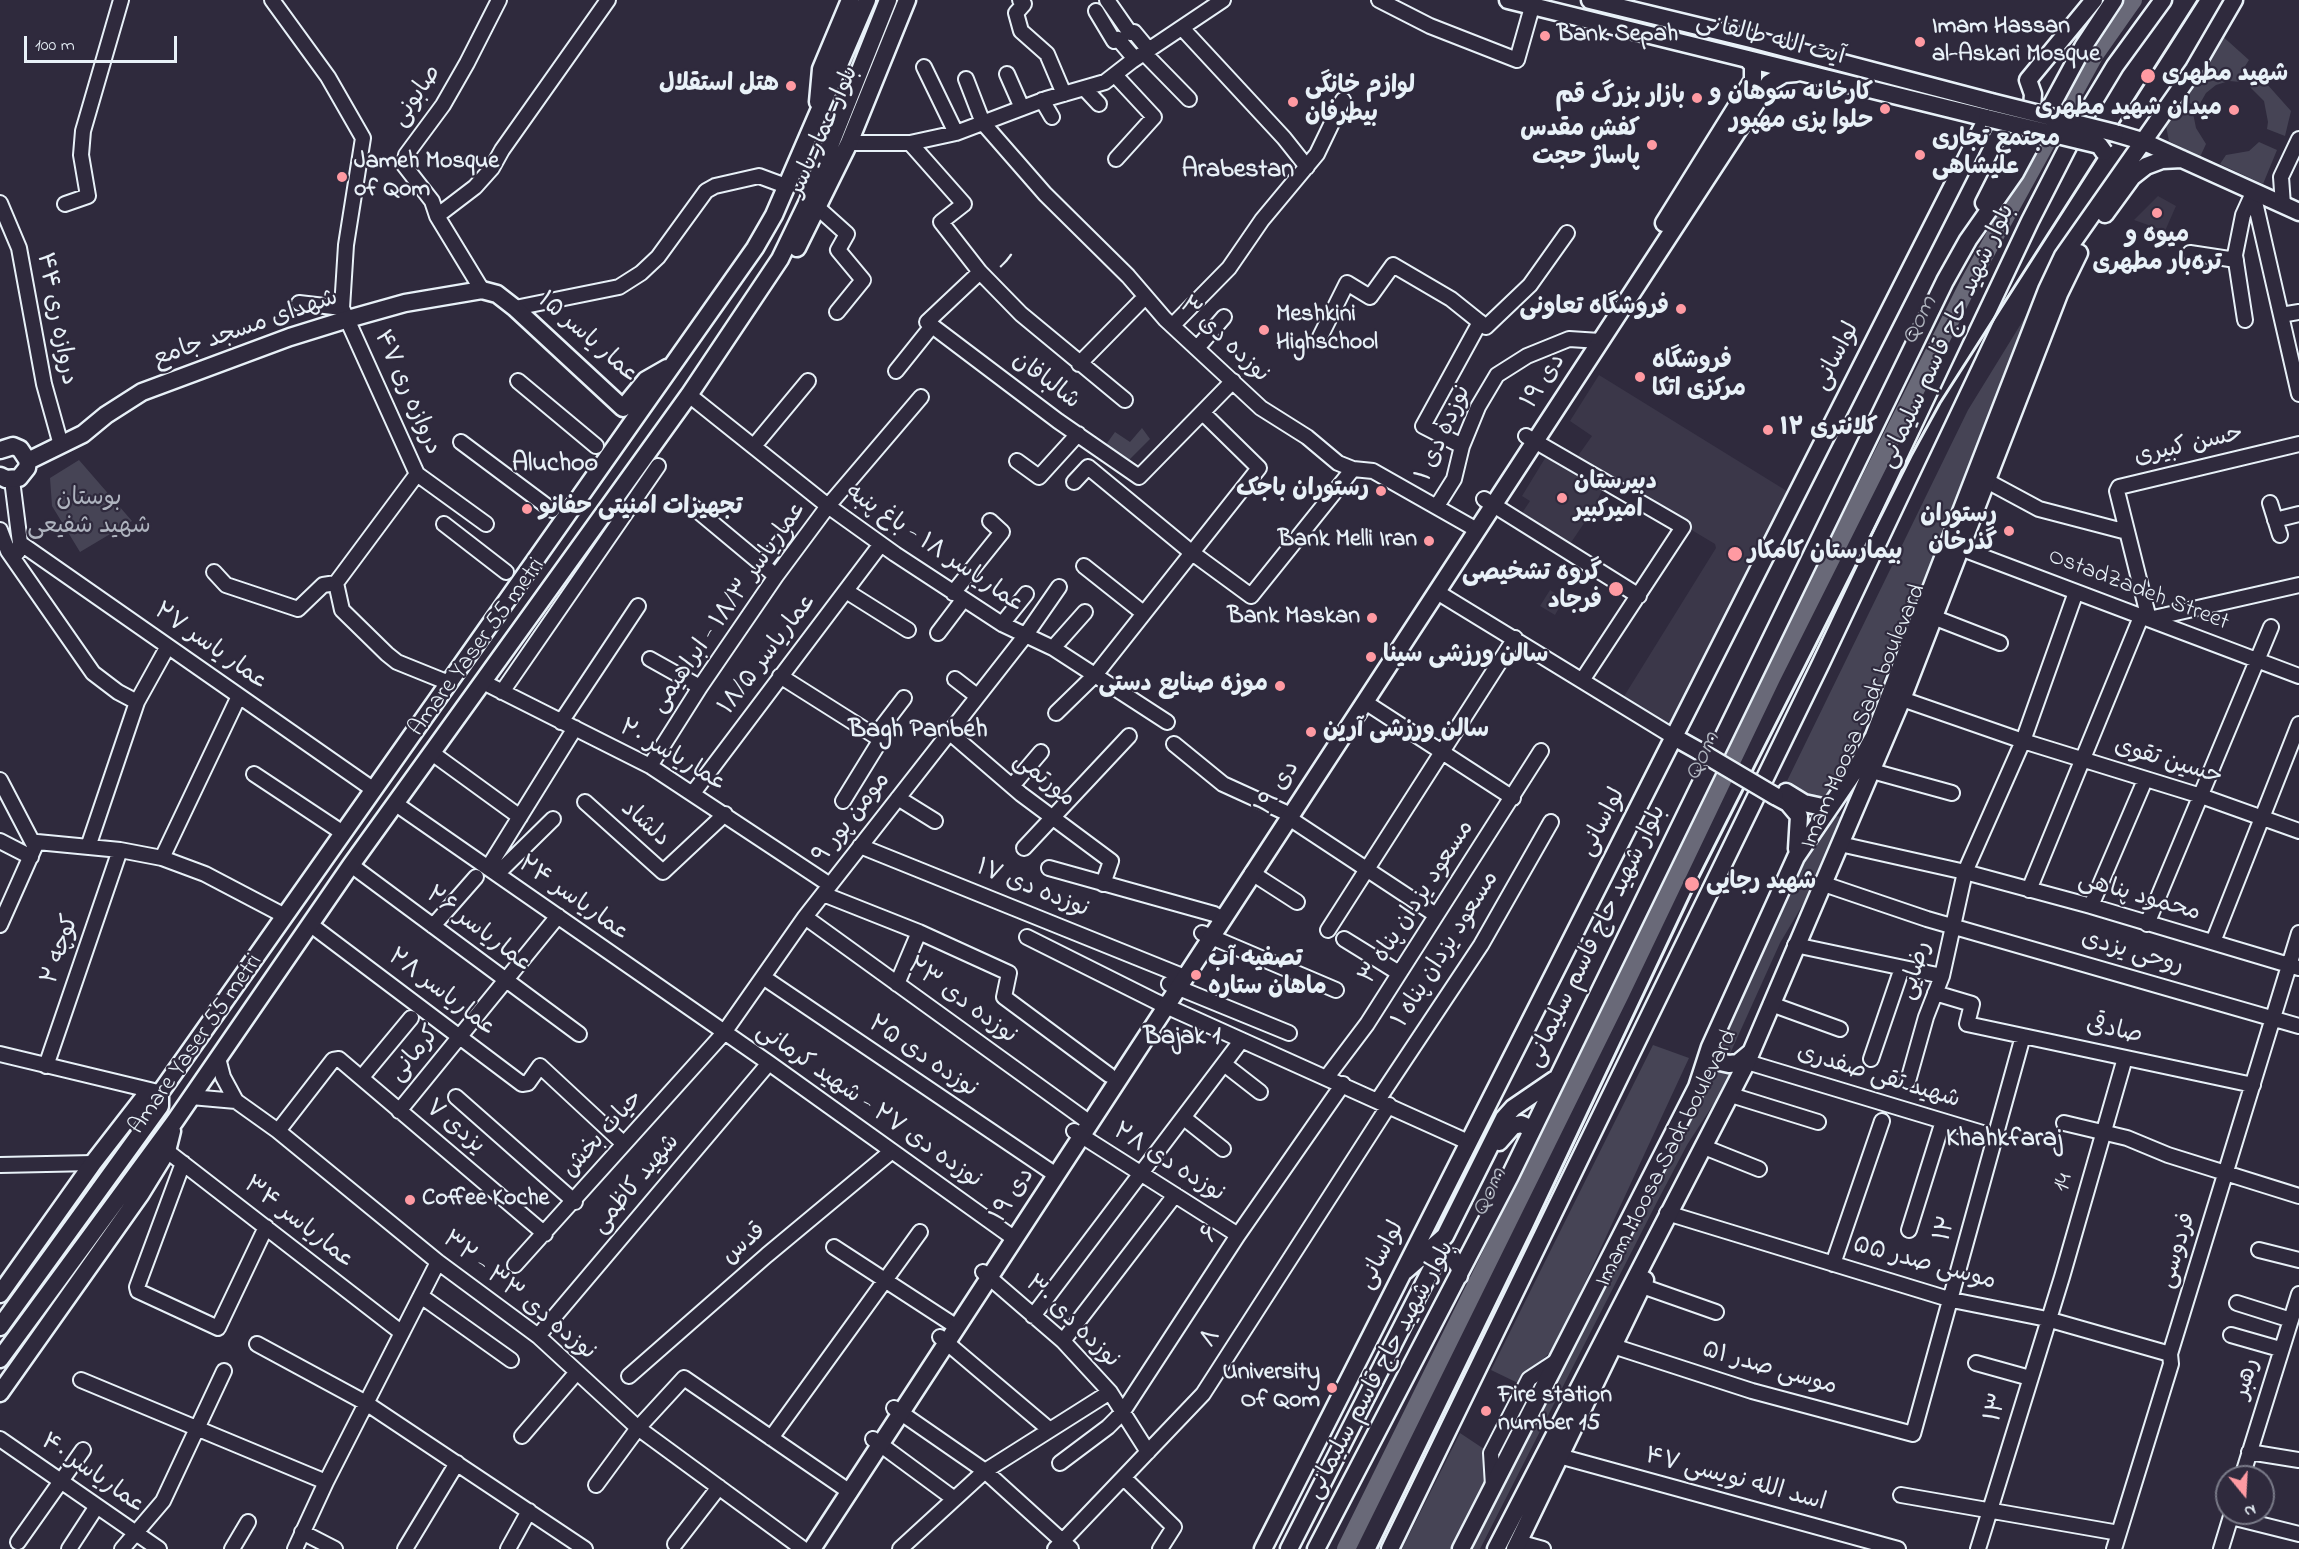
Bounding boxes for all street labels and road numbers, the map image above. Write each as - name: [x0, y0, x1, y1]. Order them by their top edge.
- street label: آیت الله طالقانی: [1693, 9, 1847, 73]
- street label: صابونی: [387, 61, 449, 133]
- street label: بلوار عمار یاسر: [783, 62, 867, 202]
- street label: بلوار شهید حاج قاسم سلیمانی: [1875, 200, 2023, 474]
- street label: دروازه ری ۴۴: [28, 250, 82, 388]
- street label: ۱: [989, 251, 1017, 277]
- street label: شهدای مسجد جامع: [150, 285, 342, 375]
- street label: عمار یاسر ۱۵: [530, 287, 644, 391]
- street label: نوزده دی ۳: [1172, 292, 1274, 390]
- street label: لواسانی: [1809, 318, 1867, 396]
- street label: دروازه ری ۴۷: [366, 326, 446, 460]
- street label: شالبافان: [1005, 347, 1085, 417]
- street label: ۱۹ دی: [1517, 349, 1573, 415]
- street label: نوزده دی ۱: [1411, 381, 1479, 487]
- street label: حسن کبیری: [2132, 420, 2246, 474]
- street label: عماریاسر ۱۸ - باغ پنبه: [839, 479, 1029, 621]
- street label: عماریاسر ۱۸/۳ - ابراهیمی: [646, 496, 814, 720]
- street label: OstadZadeh Street: [2044, 543, 2232, 639]
- street label: Amare Yaser 55 metri: [404, 553, 552, 743]
- street label: Imam Moosa Sadr boulevard: [1796, 580, 1934, 854]
- street label: عماریاسر ۱۸/۵: [714, 588, 824, 722]
- street label: عمار یاسر ۲۷: [147, 598, 273, 698]
- street label: عماریاسر ۲۰: [613, 715, 731, 799]
- street label: حسین تقوی: [2110, 733, 2226, 793]
- street label: مورتمی: [1006, 747, 1080, 815]
- street label: ۱۹ دی: [1251, 756, 1307, 822]
- street label: مومن پور ۹: [808, 767, 898, 871]
- street label: لواسانی: [1575, 784, 1633, 862]
- street label: دلشاد: [614, 796, 674, 854]
- street label: بلوار شهید حاج قاسم سلیمانی: [1522, 801, 1674, 1073]
- street label: ۳ مسعود یزدان پناه: [1354, 816, 1482, 990]
- street label: عماریاسر ۲۴: [512, 851, 634, 949]
- street label: نوزده دی ۱۷: [971, 854, 1093, 926]
- street label: ۱ مسعود یزدان پناه: [1387, 867, 1507, 1033]
- street label: محمود پناهی: [2074, 867, 2204, 929]
- street label: عماریاسر ۲۶: [419, 881, 537, 981]
- street label: کوچه ۲: [37, 912, 87, 988]
- street label: روحی یزدی: [2077, 926, 2187, 982]
- street label: رضایی: [1894, 938, 1940, 1004]
- street label: عماریاسر ۲۸: [381, 944, 501, 1044]
- street label: Amare Yaser 55 metri: [124, 949, 270, 1141]
- street label: نوزده دی ۲۳: [900, 952, 1022, 1052]
- street label: نوزده دی ۲۵: [862, 1011, 982, 1105]
- street label: صادقی: [2083, 1012, 2145, 1052]
- street label: نوزده دی ۲۷ - شهید کرمانی: [750, 1018, 986, 1196]
- street label: کرمانی: [385, 1021, 447, 1089]
- street label: Imam Moosa Sadr boulevard: [1591, 1026, 1745, 1292]
- street label: شهید تقی صفدری: [1793, 1039, 1963, 1117]
- street label: حیات بخش: [557, 1085, 651, 1185]
- street label: یزدی ۷: [418, 1095, 490, 1161]
- street label: نوزده دی ۲۸: [1107, 1118, 1229, 1210]
- street label: شهید کاظمی: [587, 1129, 687, 1241]
- street label: ۱۹ دی: [986, 1163, 1042, 1229]
- street label: 14: [2049, 1171, 2081, 1195]
- street label: عماریاسر ۳۴: [237, 1172, 359, 1276]
- street label: فردوسی: [2154, 1210, 2204, 1292]
- street label: ۱۲: [1930, 1213, 1964, 1245]
- street label: لواسانی: [1354, 1217, 1412, 1295]
- street label: قدس: [717, 1218, 773, 1272]
- street label: ۶: [1196, 1221, 1228, 1249]
- street label: ۳۲ - نوزده دی ۳۳: [435, 1226, 601, 1368]
- street label: موسی صدر ۵۵: [1849, 1232, 1999, 1298]
- street label: بلوار شهید حاج قاسم سلیمانی: [1302, 1237, 1462, 1505]
- street label: نوزده دی ۳۰: [1018, 1271, 1124, 1375]
- street label: ۸: [1195, 1324, 1229, 1354]
- street label: موسی صدر ۵۱: [1698, 1337, 1840, 1403]
- street label: رهبر: [2229, 1355, 2267, 1403]
- street label: ۱۳: [1980, 1390, 2016, 1426]
- street label: عماریاسر ۴۰: [34, 1428, 150, 1522]
- street label: ۴۷ اسد الله نویسی: [1641, 1443, 1829, 1519]

